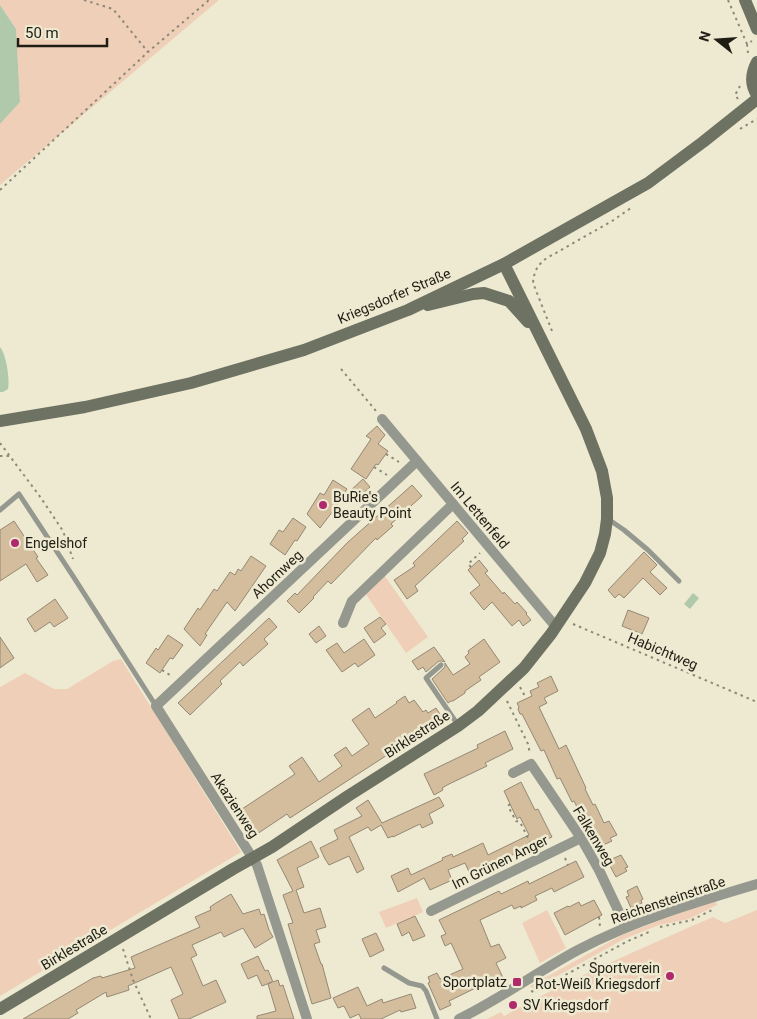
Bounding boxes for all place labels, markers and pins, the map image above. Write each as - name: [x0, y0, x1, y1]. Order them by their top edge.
- place label: BuRie's Beauty Point: [333, 489, 412, 521]
- marker: BuRie's Beauty Point: [317, 499, 329, 511]
- place label: Engelshof: [25, 535, 87, 551]
- marker: Engelshof: [9, 537, 21, 549]
- place label: Sportverein Rot-Weiß Kriegsdorf: [535, 960, 660, 992]
- marker: Sportverein Rot-Weiß Kriegsdorf: [664, 970, 676, 982]
- place label: Sportplatz: [443, 974, 507, 990]
- marker: Sportplatz: [511, 976, 523, 988]
- place label: SV Kriegsdorf: [523, 997, 609, 1013]
- marker: SV Kriegsdorf: [507, 999, 519, 1011]

